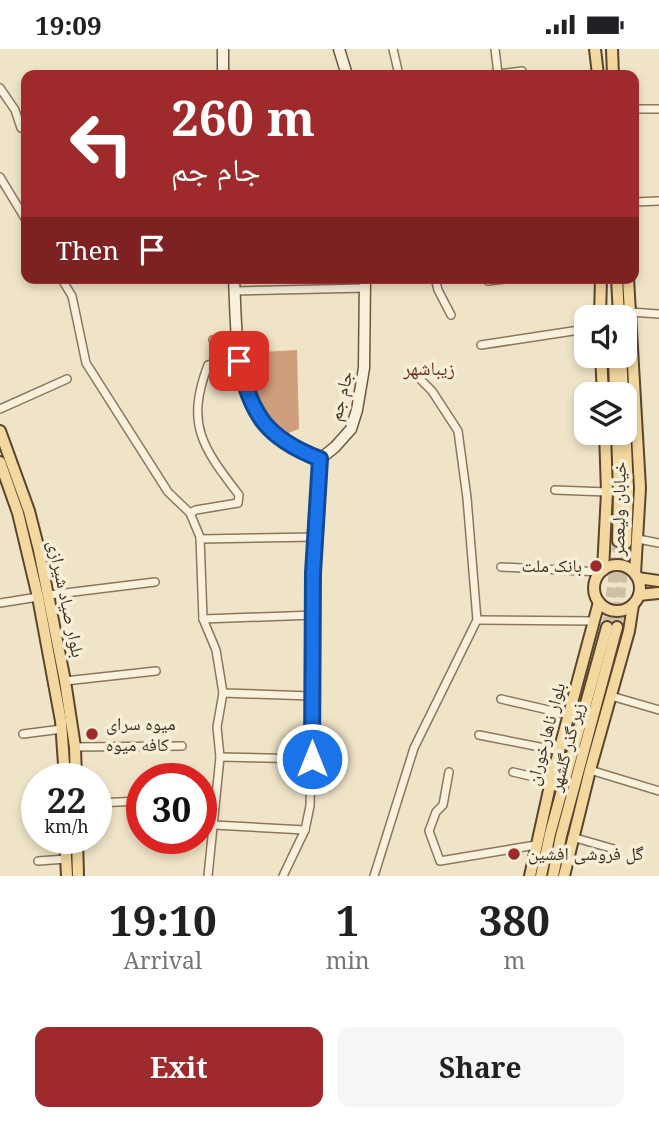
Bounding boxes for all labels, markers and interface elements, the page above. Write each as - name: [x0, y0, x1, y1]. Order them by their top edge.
- text: 19:09: [35, 7, 102, 43]
- text: 260 m: [171, 84, 315, 150]
- icon: left: [56, 98, 147, 189]
- text: جام جم: [171, 147, 261, 190]
- icon: arrive: [133, 231, 171, 269]
- text: Then: [56, 232, 119, 268]
- map controls: [574, 305, 637, 445]
- button: sound: [574, 305, 637, 368]
- pin: [209, 331, 269, 391]
- icon: arrive: [220, 342, 258, 380]
- district label: زیباشهر: [402, 355, 455, 381]
- street label: جام جم: [322, 368, 359, 423]
- button: layers: [574, 382, 637, 445]
- street label: خیابان ولیعصر: [605, 461, 631, 558]
- street label: بلوار صیاد شیرازی: [43, 538, 91, 660]
- place label: بانک ملت: [522, 553, 582, 577]
- marker: بانک ملت: [588, 558, 604, 574]
- street label: بلوار ناهارخوران: [520, 680, 570, 788]
- street label: زیر گذر گلشهر: [542, 700, 589, 795]
- place label: میوه سرای کافه میوه: [106, 711, 176, 756]
- position arrow: [275, 722, 349, 796]
- marker: میوه سرای کافه میوه: [84, 726, 100, 742]
- speed limit sign: 30: [126, 763, 217, 854]
- text: 22: [47, 776, 86, 823]
- text: km/h: [44, 814, 89, 838]
- place label: گل فروشی افشین: [528, 841, 644, 865]
- marker: گل فروشی افشین: [506, 846, 522, 862]
- text: 19:10: [109, 891, 217, 948]
- text: 1: [336, 891, 360, 948]
- text: 380: [479, 891, 550, 948]
- text: Arrival: [124, 944, 202, 976]
- text: min: [326, 944, 370, 976]
- text: m: [503, 944, 525, 976]
- button: Exit: [35, 1027, 323, 1107]
- button: Share: [337, 1027, 624, 1107]

